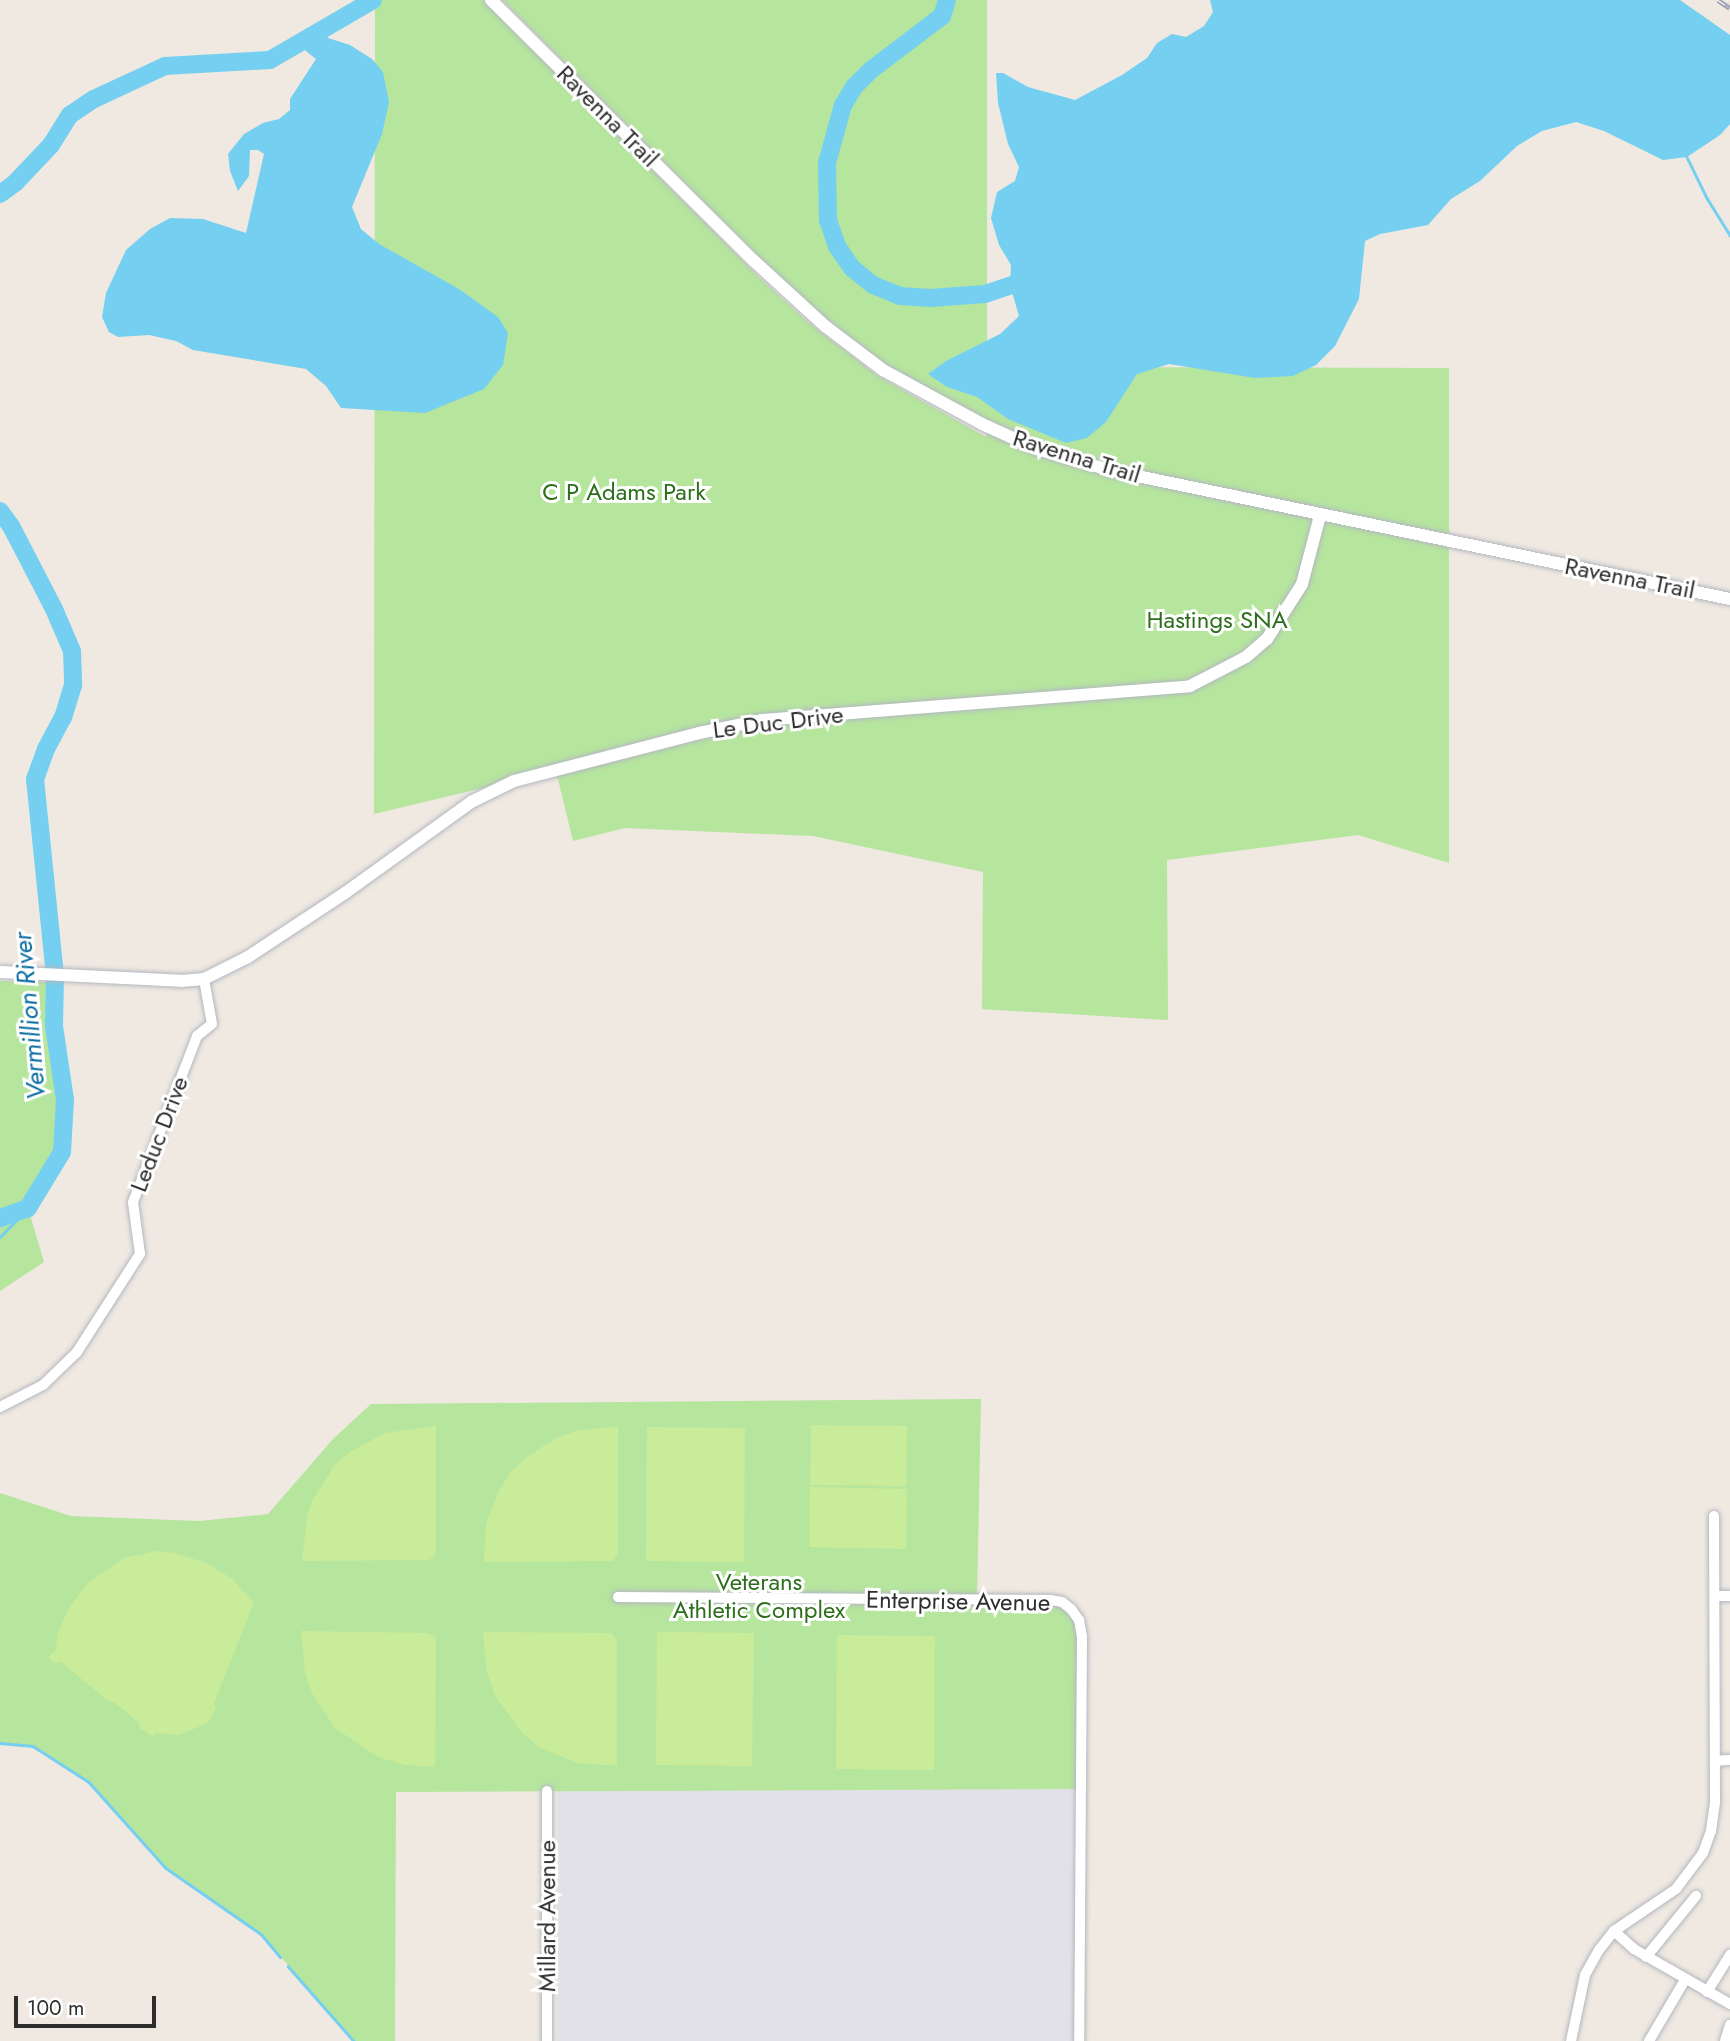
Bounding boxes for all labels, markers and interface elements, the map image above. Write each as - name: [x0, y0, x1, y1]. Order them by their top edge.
- street label: Ravenna Trail: [551, 59, 665, 173]
- street label: Ravenna Trail: [1010, 423, 1144, 489]
- park label: C P Adams Park: [542, 478, 706, 506]
- street label: Ravenna Trail: [1562, 551, 1698, 605]
- park label: Hastings SNA: [1146, 606, 1288, 634]
- street label: Le Duc Drive: [711, 700, 845, 744]
- water label: Vermillion River: [7, 931, 53, 1101]
- street label: Leduc Drive: [124, 1072, 194, 1196]
- park label: Veterans Athletic Complex: [673, 1568, 845, 1624]
- street label: Enterprise Avenue: [866, 1585, 1050, 1617]
- street label: Millard Avenue: [533, 1840, 561, 1992]
- scale bar: [18, 1982, 159, 2026]
- text: 100 m: [27, 1993, 84, 2023]

